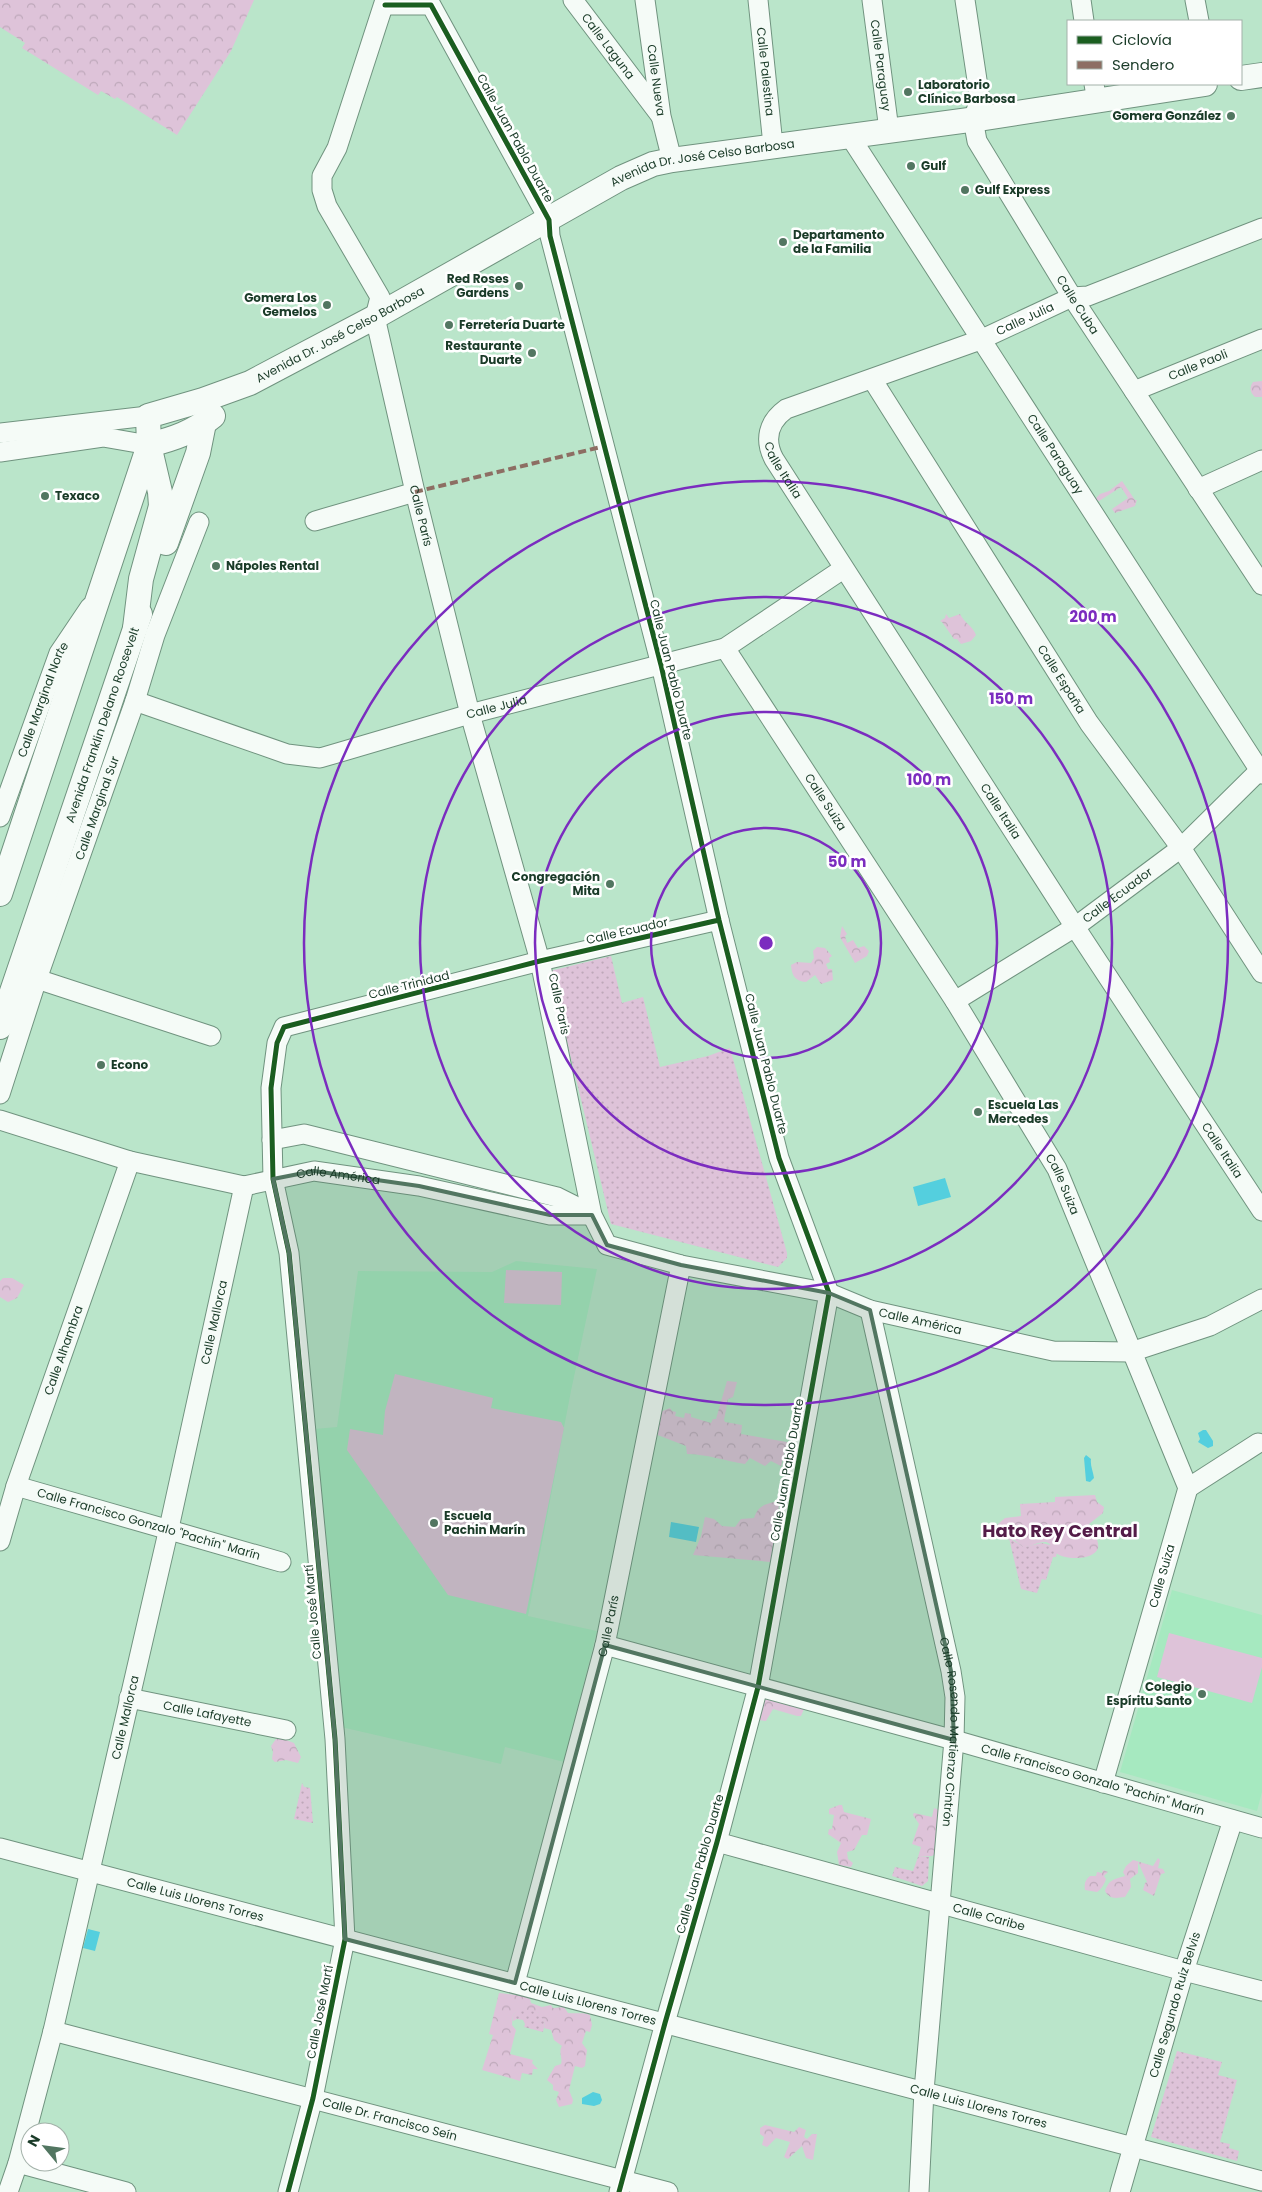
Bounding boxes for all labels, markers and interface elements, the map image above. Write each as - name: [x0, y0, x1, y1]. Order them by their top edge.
- street label: Calle Laguna: [578, 9, 639, 83]
- street label: Calle Paraguay: [867, 18, 896, 113]
- legend: [1067, 20, 1242, 85]
- street label: Calle Palestina: [753, 26, 779, 117]
- text: Ciclovía: [1112, 29, 1172, 50]
- street label: Calle Nueva: [643, 43, 670, 117]
- text: Sendero: [1112, 54, 1174, 75]
- street label: Calle Juan Pablo Duarte: [473, 70, 558, 205]
- place label: Laboratorio Clínico Barbosa: [918, 76, 1015, 107]
- marker: Laboratorio Clínico Barbosa: [902, 86, 914, 98]
- place label: Gomera González: [1112, 107, 1221, 124]
- marker: Gomera González: [1225, 110, 1237, 122]
- street label: Avenida Dr. José Celso Barbosa: [607, 135, 796, 190]
- place label: Gulf: [921, 157, 947, 174]
- marker: Gulf: [905, 160, 917, 172]
- place label: Gulf Express: [975, 181, 1051, 198]
- marker: Gulf Express: [959, 184, 971, 196]
- place label: Departamento de la Familia: [793, 226, 885, 257]
- marker: Departamento de la Familia: [777, 236, 789, 248]
- place label: Red Roses Gardens: [447, 270, 509, 301]
- street label: Calle Cuba: [1053, 272, 1103, 337]
- marker: Red Roses Gardens: [513, 280, 525, 292]
- street label: Avenida Dr. José Celso Barbosa: [253, 282, 427, 386]
- place label: Gomera Los Gemelos: [244, 289, 317, 320]
- street label: Calle Julia: [993, 298, 1056, 339]
- marker: Gomera Los Gemelos: [321, 299, 333, 311]
- place label: Ferretería Duarte: [459, 316, 566, 333]
- marker: Ferretería Duarte: [443, 319, 455, 331]
- place label: Restaurante Duarte: [445, 337, 523, 368]
- street label: Calle Paoli: [1166, 345, 1230, 384]
- marker: Restaurante Duarte: [526, 347, 538, 359]
- street label: Calle Paraguay: [1023, 410, 1088, 497]
- street label: Calle Italia: [761, 440, 806, 502]
- street label: Calle París: [406, 483, 437, 548]
- place label: Texaco: [55, 487, 100, 504]
- marker: Texaco: [39, 490, 51, 502]
- place label: Nápoles Rental: [226, 557, 319, 574]
- marker: Nápoles Rental: [210, 560, 222, 572]
- street label: Calle Juan Pablo Duarte: [646, 598, 697, 742]
- text: 200 m: [1069, 606, 1117, 627]
- street label: Avenida Franklin Delano Roosevelt: [61, 625, 143, 825]
- street label: Calle Marginal Norte: [13, 638, 72, 760]
- street label: Calle España: [1034, 641, 1090, 717]
- text: 150 m: [989, 688, 1033, 709]
- street label: Calle Julia: [464, 691, 529, 723]
- street label: Calle Marginal Sur: [71, 753, 123, 862]
- text: 100 m: [907, 769, 951, 790]
- street label: Calle Suiza: [801, 770, 851, 834]
- street label: Calle Italia: [977, 780, 1025, 842]
- text: 50 m: [828, 851, 866, 872]
- street label: Calle Ecuador: [1079, 863, 1156, 927]
- place label: Congregación Mita: [512, 868, 600, 899]
- marker: Congregación Mita: [604, 878, 616, 890]
- street label: Calle Ecuador: [584, 913, 670, 948]
- centre of rings: [757, 934, 775, 952]
- street label: Calle Trinidad: [367, 966, 451, 1003]
- street label: Calle Paris: [545, 971, 574, 1036]
- street label: Calle Juan Pablo Duarte: [741, 992, 792, 1136]
- place label: Econo: [111, 1056, 148, 1073]
- marker: Econo: [95, 1059, 107, 1071]
- place label: Escuela Las Mercedes: [988, 1096, 1059, 1127]
- marker: Escuela Las Mercedes: [972, 1106, 984, 1118]
- street label: Calle Italia: [1198, 1119, 1247, 1181]
- street label: Calle Suiza: [1042, 1150, 1084, 1217]
- street label: Calle América: [295, 1162, 381, 1188]
- street label: Calle Mallorca: [196, 1278, 231, 1366]
- street label: Calle Alhambra: [40, 1303, 87, 1397]
- street label: Calle América: [877, 1303, 964, 1338]
- street label: Calle Juan Pablo Duarte: [766, 1397, 807, 1543]
- street label: Calle Francisco Gonzalo "Pachín" Marín: [35, 1483, 263, 1564]
- place label: Escuela Pachin Marín: [444, 1507, 525, 1538]
- marker: Escuela Pachin Marín: [428, 1517, 440, 1529]
- district label: Hato Rey Central: [982, 1518, 1138, 1543]
- street label: Calle Suiza: [1144, 1542, 1179, 1610]
- street label: Calle José Martí: [300, 1564, 325, 1660]
- street label: Calle París: [593, 1594, 623, 1659]
- street label: Calle Rosendo Matienzo Cintrón: [936, 1635, 964, 1828]
- street label: Calle Mallorca: [107, 1674, 143, 1761]
- place label: Colegio Espíritu Santo: [1106, 1678, 1192, 1709]
- marker: Colegio Espíritu Santo: [1196, 1688, 1208, 1700]
- street label: Calle Lafayette: [162, 1696, 253, 1731]
- street label: Calle Francisco Gonzalo "Pachín" Marín: [979, 1739, 1207, 1819]
- street label: Calle Juan Pablo Duarte: [671, 1792, 728, 1936]
- street label: Calle Luis Llorens Torres: [125, 1873, 266, 1925]
- street label: Calle Caribe: [951, 1899, 1027, 1935]
- street label: Calle Segundo Ruiz Belvis: [1145, 1930, 1204, 2080]
- street label: Calle José Martí: [302, 1964, 337, 2060]
- street label: Calle Luis Llorens Torres: [518, 1976, 658, 2029]
- street label: Calle Luis Llorens Torres: [908, 2079, 1049, 2132]
- street label: Calle Dr. Francisco Seín: [320, 2093, 459, 2144]
- north arrow: [20, 2122, 70, 2172]
- text: N: [22, 2131, 45, 2150]

